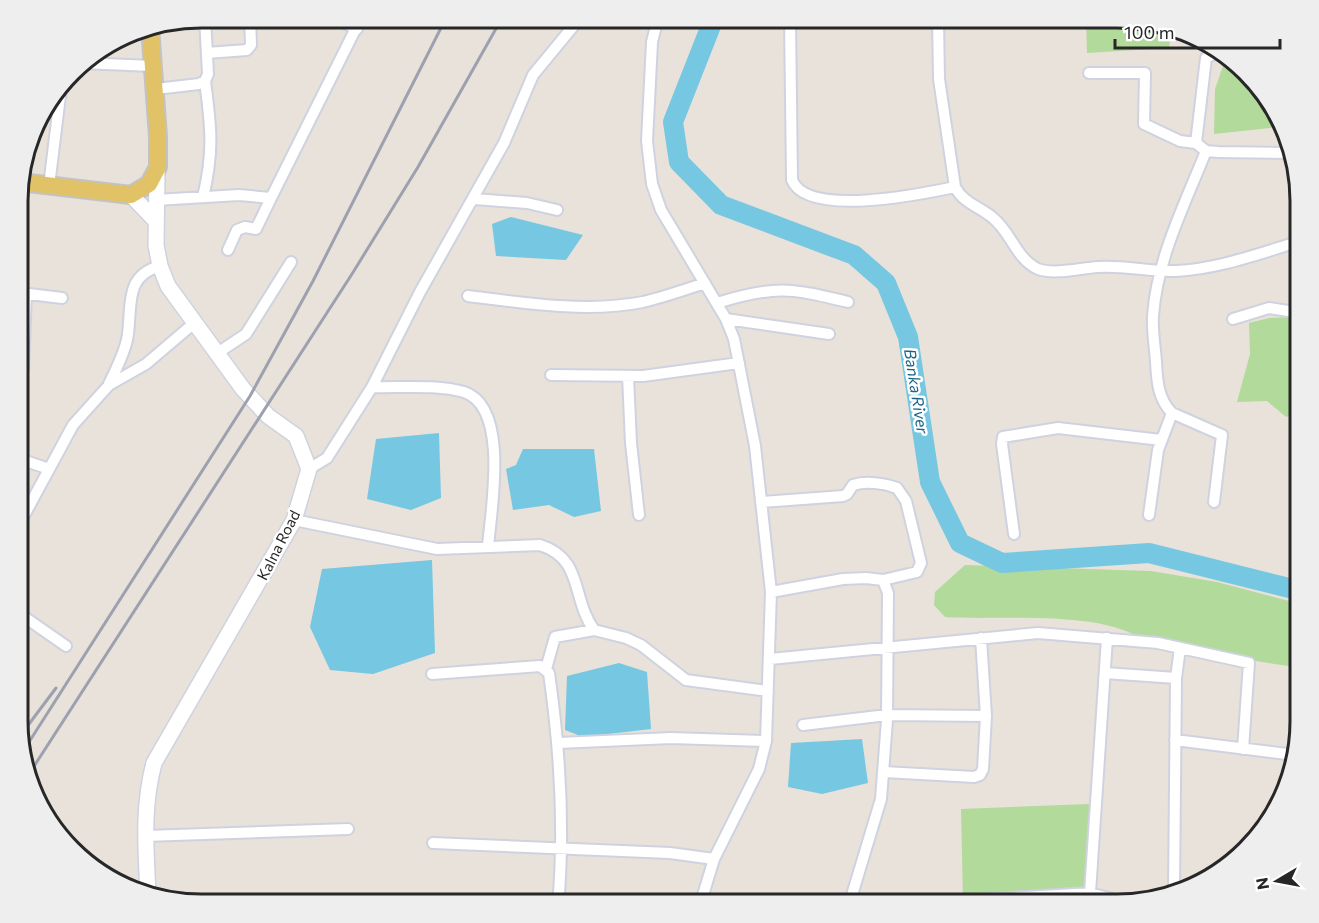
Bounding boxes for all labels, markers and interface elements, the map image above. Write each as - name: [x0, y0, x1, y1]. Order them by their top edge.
- scale bar: [1115, 12, 1280, 50]
- text: 100 m: [1124, 21, 1174, 43]
- water label: Banka River: [901, 347, 933, 435]
- street label: Kalna Road: [253, 507, 303, 583]
- north arrow: [1247, 851, 1307, 911]
- text: N: [1251, 876, 1272, 891]

